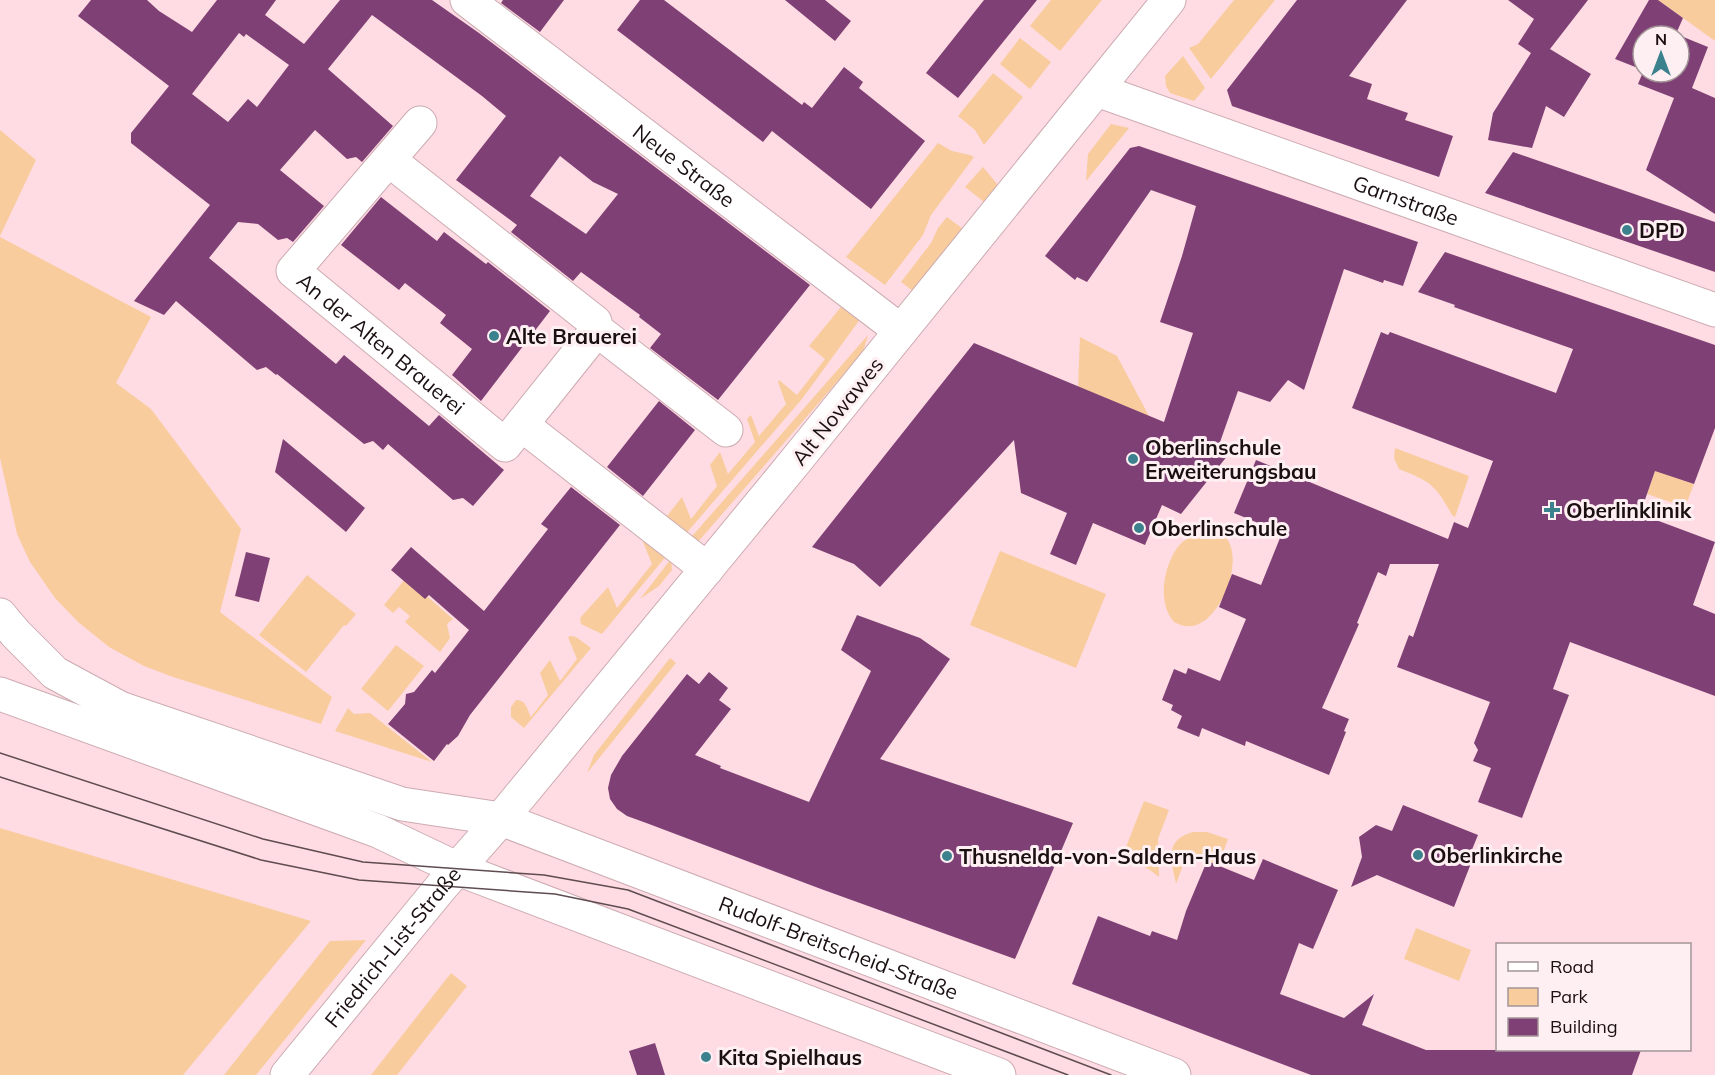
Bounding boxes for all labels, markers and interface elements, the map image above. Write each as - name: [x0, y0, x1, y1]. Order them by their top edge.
- north arrow: [1631, 24, 1691, 84]
- text: N: [1655, 29, 1667, 49]
- street label: Neue Straße: [628, 118, 740, 213]
- street label: Garnstraße: [1350, 169, 1462, 231]
- place label: DPD: [1639, 217, 1685, 243]
- marker: DPD: [1620, 223, 1634, 237]
- street label: An der Alten Brauerei: [292, 267, 470, 420]
- place label: Alte Brauerei: [506, 323, 637, 349]
- marker: Alte Brauerei: [487, 329, 501, 343]
- street label: Alt Nowawes: [786, 352, 888, 470]
- place label: Oberlinschule Erweiterungsbau: [1145, 434, 1317, 484]
- marker: Oberlinschule Erweiterungsbau: [1126, 452, 1140, 466]
- place label: Oberlinklinik: [1566, 497, 1692, 523]
- marker: Oberlinklinik: [1543, 501, 1561, 519]
- place label: Oberlinschule: [1151, 515, 1287, 541]
- marker: Oberlinschule: [1132, 521, 1146, 535]
- place label: Oberlinkirche: [1430, 842, 1563, 868]
- place label: Thusnelda-von-Saldern-Haus: [959, 843, 1256, 869]
- marker: Oberlinkirche: [1411, 848, 1425, 862]
- marker: Thusnelda-von-Saldern-Haus: [940, 849, 954, 863]
- street label: Friedrich-List-Straße: [319, 861, 466, 1032]
- street label: Rudolf-Breitscheid-Straße: [715, 890, 962, 1005]
- legend: [1496, 943, 1691, 1051]
- text: Road: [1550, 955, 1594, 978]
- text: Park: [1550, 985, 1589, 1008]
- text: Building: [1550, 1015, 1618, 1038]
- place label: Kita Spielhaus: [718, 1044, 862, 1070]
- marker: Kita Spielhaus: [699, 1050, 713, 1064]

